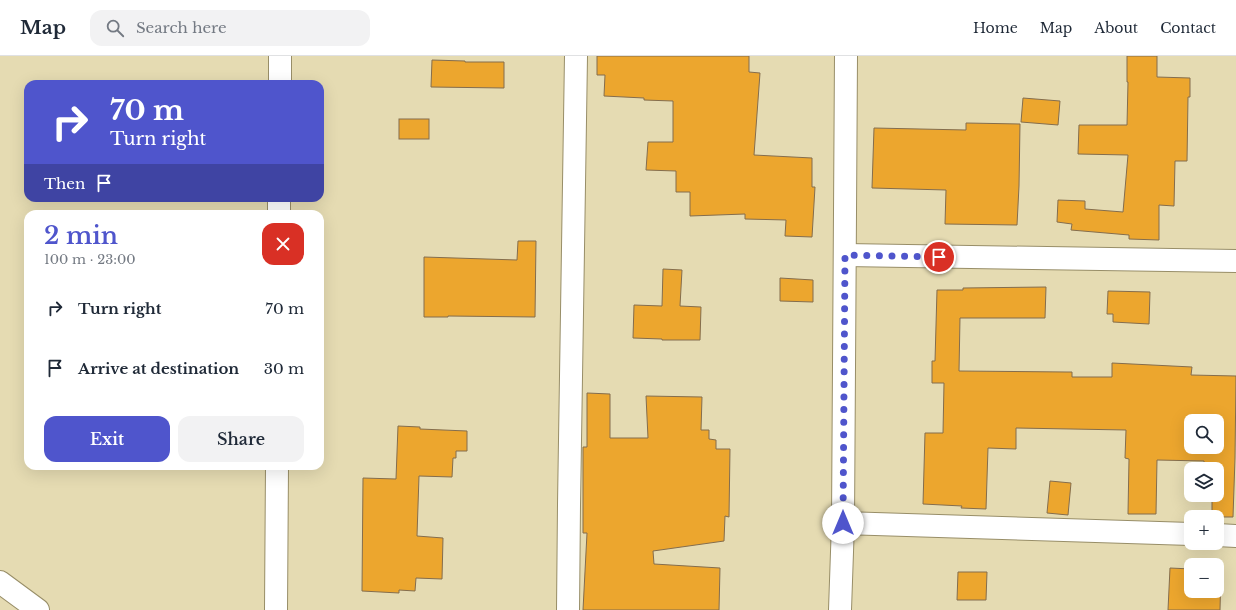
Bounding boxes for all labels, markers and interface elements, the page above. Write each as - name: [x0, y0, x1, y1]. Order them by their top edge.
- search box: [90, 10, 370, 46]
- text: Map: [20, 16, 66, 39]
- icon: search: [104, 17, 126, 39]
- text: Search here: [136, 18, 227, 37]
- text: Home: [973, 19, 1018, 37]
- text: Map: [1040, 19, 1072, 37]
- text: About: [1094, 19, 1138, 37]
- text: Contact: [1160, 19, 1216, 37]
- text: 70 m: [110, 93, 184, 128]
- icon: right: [44, 96, 96, 148]
- text: Turn right: [110, 128, 206, 150]
- icon: arrive: [93, 172, 115, 194]
- text: Then: [44, 174, 85, 193]
- text: 2 min: [44, 221, 118, 250]
- button: close: [262, 223, 304, 265]
- pin: [922, 240, 956, 274]
- icon: arrive: [928, 246, 950, 268]
- text: 100 m · 23:00: [44, 251, 136, 268]
- icon: right: [44, 297, 66, 319]
- text: Turn right: [78, 299, 161, 318]
- text: 70 m: [265, 299, 304, 318]
- icon: arrive: [44, 357, 66, 379]
- text: Arrive at destination: [78, 359, 239, 378]
- text: 30 m: [264, 359, 304, 378]
- map controls: [1184, 414, 1224, 598]
- button: search: [1184, 414, 1224, 454]
- button: Exit: [44, 416, 170, 462]
- button: Share: [178, 416, 304, 462]
- button: layers: [1184, 462, 1224, 502]
- position arrow: [822, 502, 864, 544]
- button: +: [1184, 510, 1224, 550]
- button: −: [1184, 558, 1224, 598]

